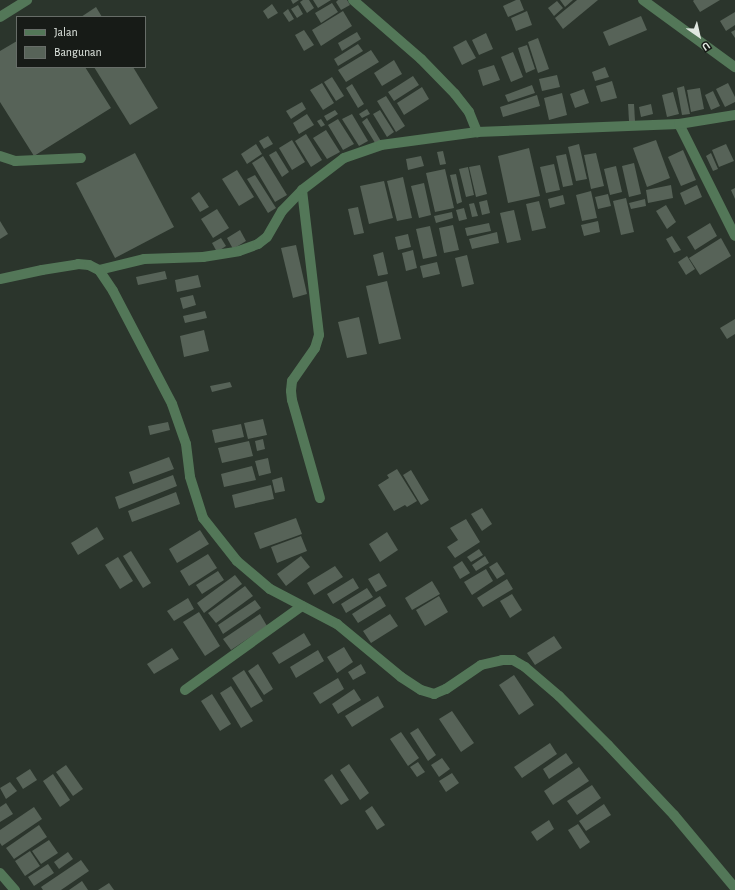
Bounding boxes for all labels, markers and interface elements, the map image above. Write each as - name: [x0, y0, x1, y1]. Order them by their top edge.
- legend: [16, 16, 146, 68]
- north arrow: [679, 16, 719, 56]
- text: Jalan: [54, 26, 78, 38]
- text: U: [700, 40, 712, 53]
- text: Bangunan: [54, 46, 102, 58]

